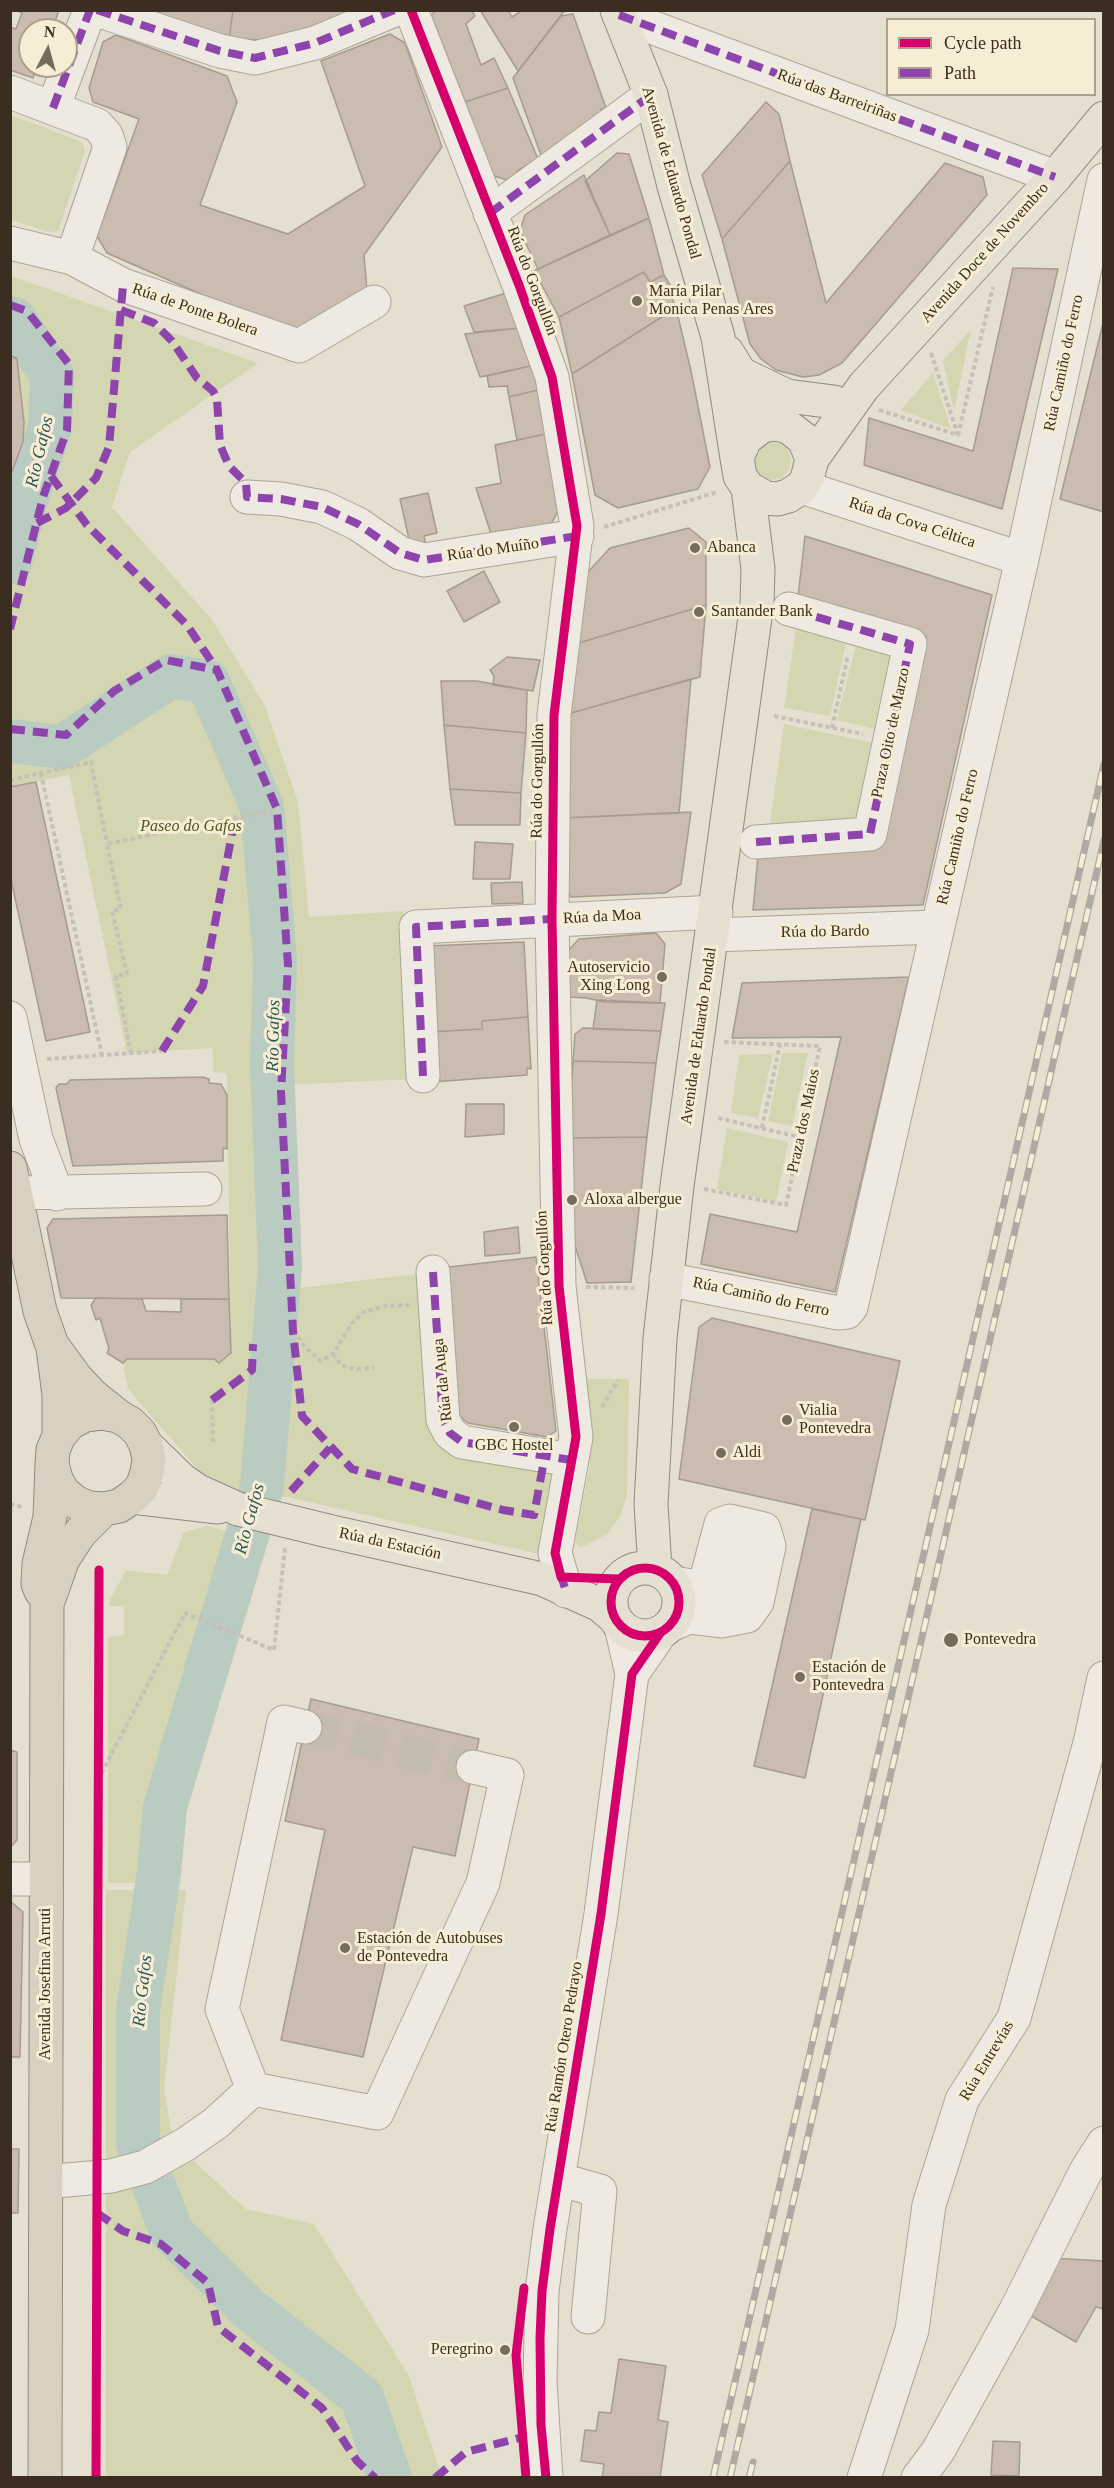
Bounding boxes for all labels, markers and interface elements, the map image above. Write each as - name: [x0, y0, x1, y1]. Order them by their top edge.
- north arrow: [18, 18, 78, 78]
- legend: [886, 18, 1096, 96]
- text: N: [43, 23, 56, 41]
- text: Cycle path: [944, 33, 1021, 53]
- text: Path: [944, 63, 976, 83]
- street label: Rúa das Barreiriñas: [774, 65, 900, 127]
- street label: Avenida de Eduardo Pondal: [637, 84, 705, 262]
- street label: Avenida Doce de Novembro: [917, 179, 1053, 327]
- street label: Rúa do Gorgullón: [502, 224, 562, 338]
- street label: Rúa de Ponte Bolera: [129, 279, 261, 341]
- place label: María Pilar Monica Penas Ares: [649, 282, 773, 320]
- street label: Rúa Camiño do Ferro: [1040, 293, 1088, 433]
- marker: María Pilar Monica Penas Ares: [630, 294, 644, 308]
- water label: Río Gafos: [21, 414, 59, 490]
- street label: Rúa da Cova Céltica: [846, 493, 978, 553]
- street label: Rúa do Muíño: [446, 534, 540, 566]
- place label: Abanca: [707, 538, 756, 558]
- marker: Abanca: [688, 541, 702, 555]
- place label: Santander Bank: [711, 602, 813, 622]
- marker: Santander Bank: [692, 605, 706, 619]
- street label: Praza Oito de Marzo: [868, 666, 914, 800]
- street label: Rúa do Gorgullón: [527, 723, 549, 839]
- street label: Rúa Camiño do Ferro: [933, 767, 983, 907]
- park label: Paseo do Gafos: [140, 817, 242, 837]
- street label: Rúa da Moa: [562, 905, 642, 929]
- street label: Rúa do Bardo: [780, 922, 870, 942]
- street label: Avenida de Eduardo Pondal: [677, 946, 721, 1126]
- place label: Autoservicio Xing Long: [567, 958, 650, 996]
- marker: Autoservicio Xing Long: [655, 970, 669, 984]
- water label: Río Gafos: [263, 1000, 285, 1072]
- street label: Praza dos Maios: [784, 1067, 824, 1175]
- place label: Aloxa albergue: [584, 1190, 682, 1210]
- marker: Aloxa albergue: [565, 1193, 579, 1207]
- street label: Rúa do Gorgullón: [532, 1210, 558, 1326]
- street label: Rúa Camiño do Ferro: [691, 1273, 831, 1321]
- street label: Rúa da Auga: [429, 1337, 457, 1423]
- place label: Vialia Pontevedra: [799, 1401, 871, 1439]
- marker: Vialia Pontevedra: [780, 1413, 794, 1427]
- marker: GBC Hostel: [507, 1420, 521, 1434]
- place label: GBC Hostel: [475, 1436, 553, 1456]
- place label: Aldi: [733, 1443, 761, 1463]
- marker: Aldi: [714, 1446, 728, 1460]
- water label: Río Gafos: [230, 1481, 270, 1557]
- street label: Rúa da Estación: [337, 1524, 443, 1564]
- place label: Pontevedra: [964, 1630, 1036, 1650]
- marker: Pontevedra: [942, 1631, 960, 1649]
- place label: Estación de Pontevedra: [812, 1658, 886, 1696]
- marker: Estación de Pontevedra: [793, 1670, 807, 1684]
- street label: Avenida Josefina Arruti: [36, 1908, 56, 2060]
- place label: Estación de Autobuses de Pontevedra: [357, 1929, 503, 1967]
- marker: Estación de Autobuses de Pontevedra: [338, 1941, 352, 1955]
- water label: Río Gafos: [128, 1954, 158, 2028]
- street label: Rúa Ramón Otero Pedrayo: [541, 1960, 587, 2134]
- street label: Rúa Entrevías: [956, 2017, 1018, 2105]
- place label: Peregrino: [431, 2340, 493, 2360]
- marker: Peregrino: [498, 2343, 512, 2357]

